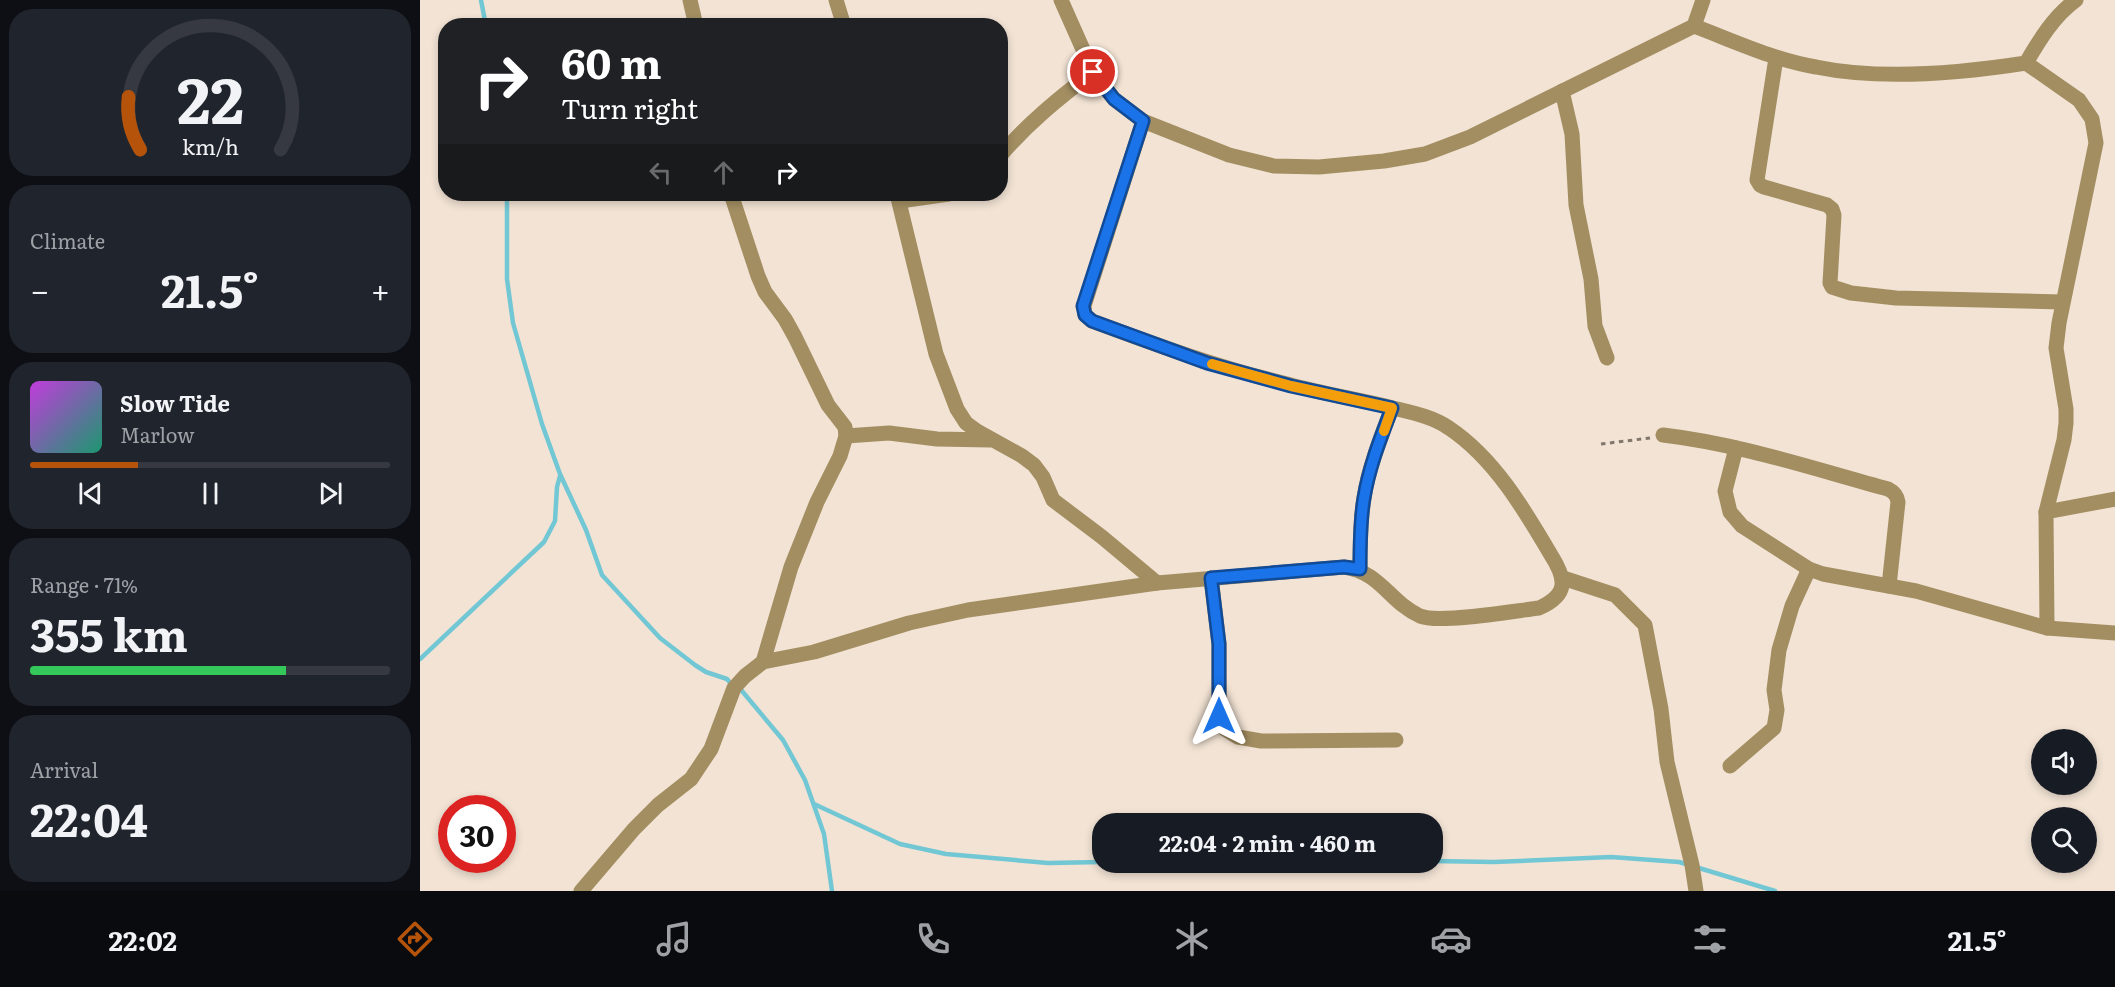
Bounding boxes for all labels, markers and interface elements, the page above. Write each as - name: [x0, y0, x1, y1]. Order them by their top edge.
- text: 60 m: [561, 30, 662, 92]
- icon: right: [462, 42, 540, 120]
- pin: [1067, 46, 1118, 97]
- text: 22: [176, 51, 244, 143]
- icon: arrive: [1076, 55, 1109, 88]
- text: Turn right: [561, 87, 698, 127]
- text: km/h: [181, 130, 239, 162]
- icon: left: [644, 156, 677, 189]
- icon: ahead: [707, 156, 740, 189]
- icon: right: [770, 156, 803, 189]
- text: Climate: [30, 225, 105, 255]
- text: 21.5°: [161, 255, 259, 322]
- text: −: [30, 264, 49, 313]
- text: +: [371, 264, 390, 313]
- text: Slow Tide: [120, 386, 230, 419]
- text: Marlow: [120, 419, 195, 449]
- icon: previous: [74, 477, 107, 510]
- icon: pause: [194, 477, 227, 510]
- icon: next: [314, 477, 347, 510]
- text: Range · 71%: [30, 569, 138, 599]
- text: 355 km: [30, 599, 188, 666]
- position arrow: [1187, 684, 1251, 748]
- map controls: [2031, 729, 2097, 873]
- button: sound: [2031, 729, 2097, 795]
- text: Arrival: [30, 754, 98, 784]
- text: 22:04: [30, 784, 148, 851]
- speed limit sign: 30: [438, 795, 516, 873]
- button: search: [2031, 807, 2097, 873]
- text: 22:04 · 2 min · 460 m: [1159, 826, 1376, 859]
- icon: directions: [394, 918, 436, 960]
- icon: music: [653, 918, 695, 960]
- icon: phone: [912, 918, 954, 960]
- icon: climate: [1171, 918, 1213, 960]
- icon: car: [1430, 918, 1472, 960]
- icon: filters: [1689, 918, 1731, 960]
- text: 22:02: [108, 919, 177, 959]
- text: 21.5°: [1948, 919, 2007, 959]

